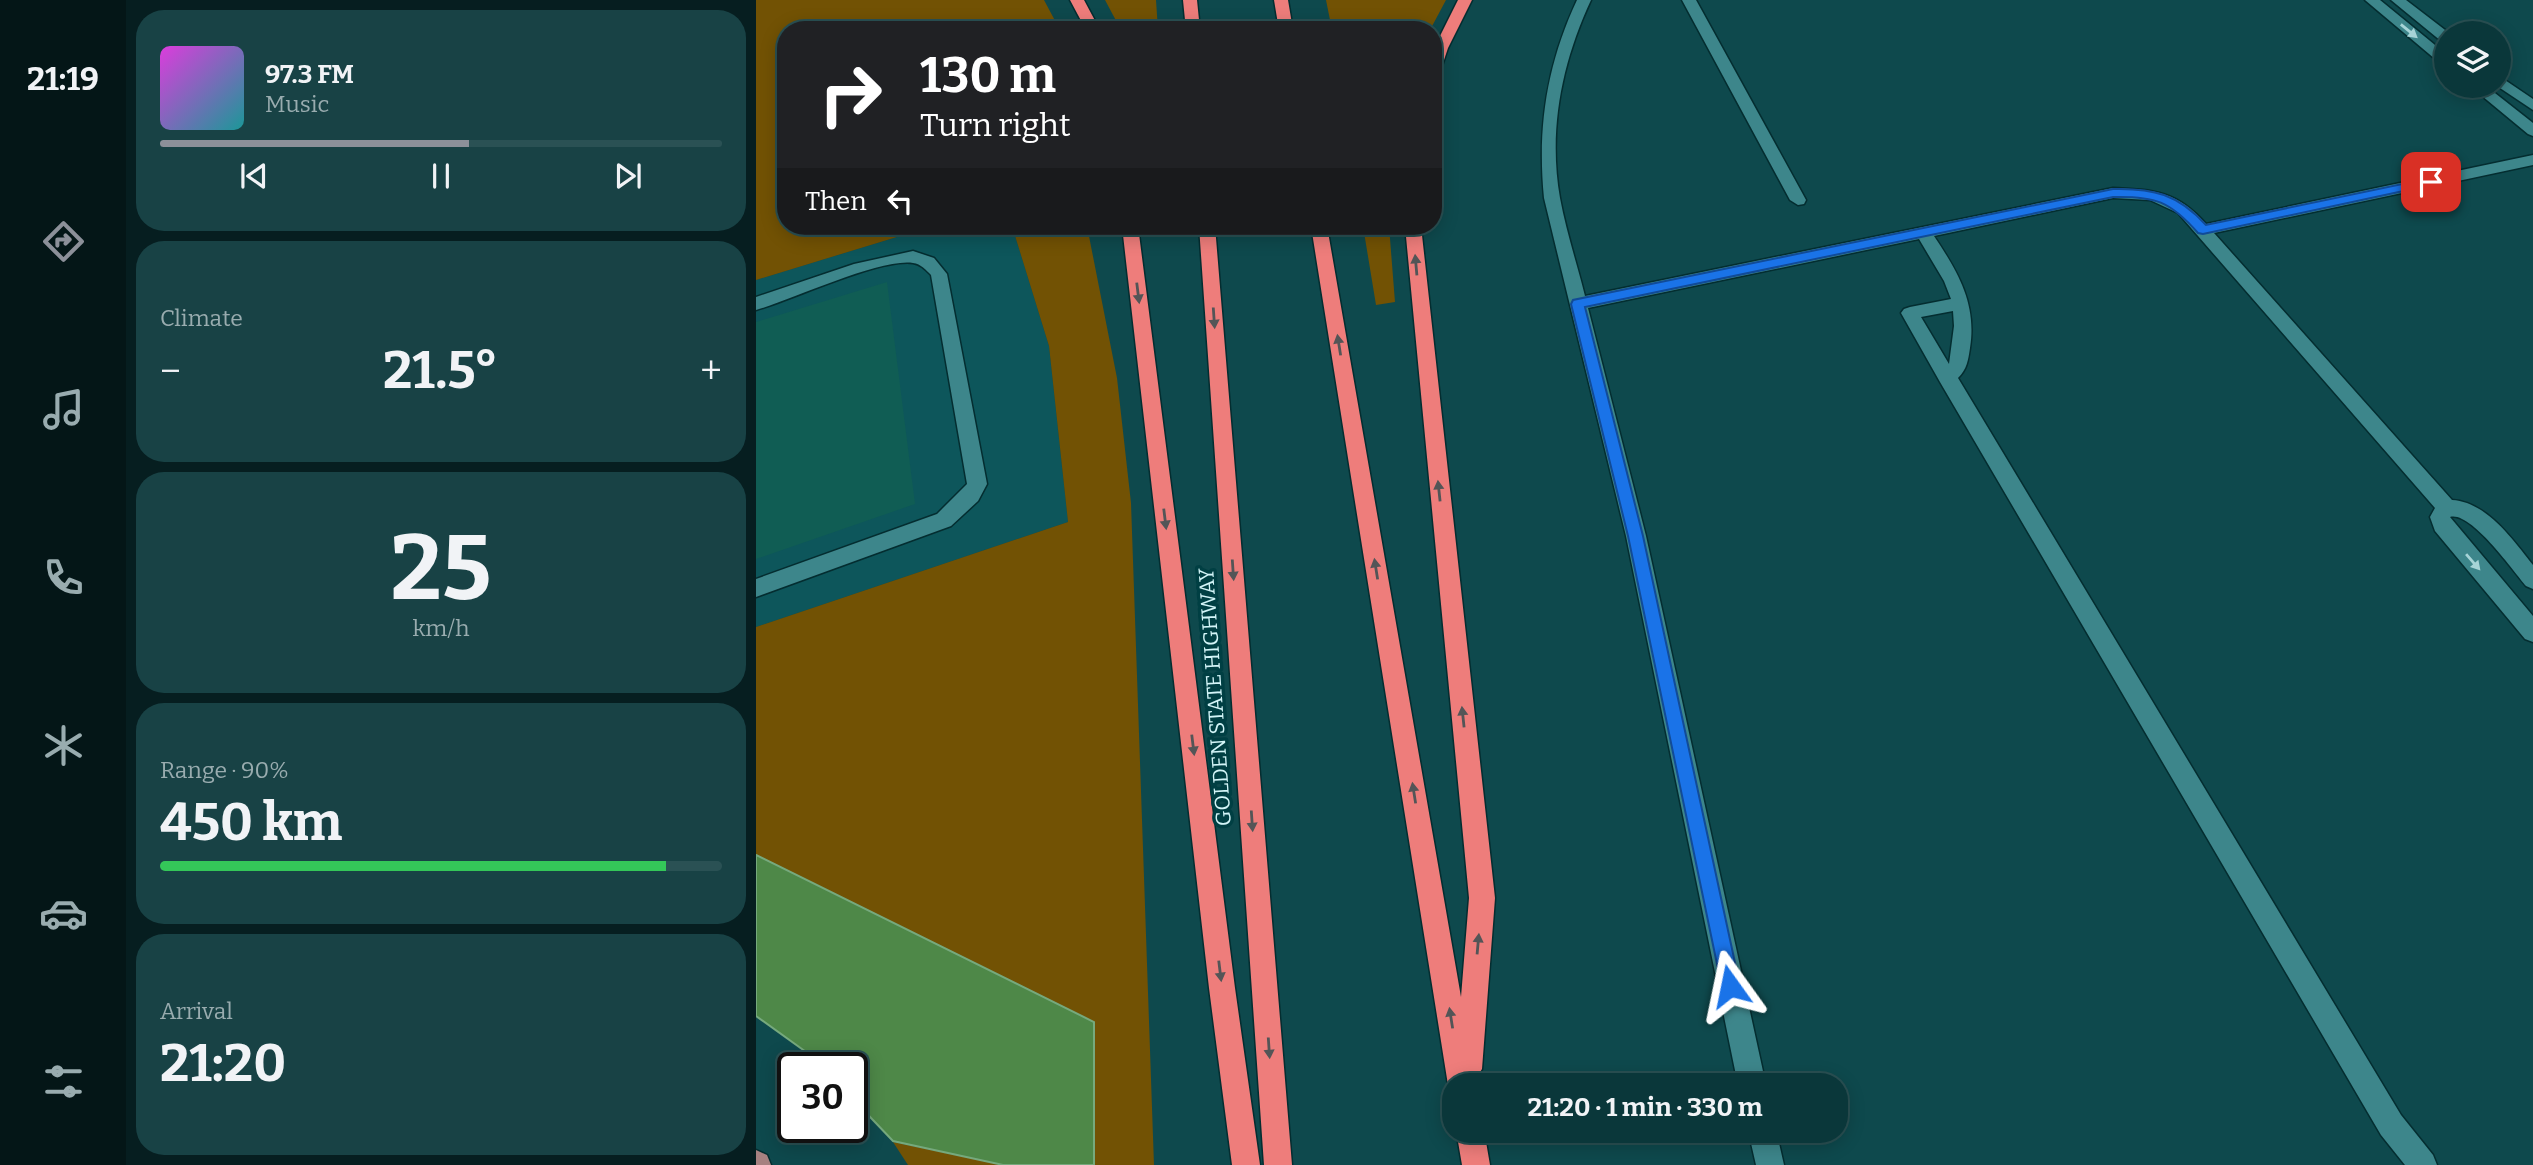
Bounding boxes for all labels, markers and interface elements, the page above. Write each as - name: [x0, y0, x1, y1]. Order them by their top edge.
- map controls: [2434, 21, 2511, 98]
- button: layers: [2434, 21, 2511, 98]
- one-way arrow: [2400, 23, 2417, 38]
- text: 130 m: [920, 46, 1056, 105]
- icon: right: [805, 49, 896, 140]
- text: 97.3 FM: [265, 59, 354, 90]
- text: 21:19: [27, 60, 99, 98]
- text: Music: [265, 90, 329, 118]
- text: Turn right: [920, 106, 1071, 144]
- pin: [2401, 152, 2461, 212]
- icon: previous: [235, 157, 273, 195]
- icon: pause: [422, 157, 460, 195]
- icon: next: [609, 157, 647, 195]
- icon: arrive: [2412, 163, 2450, 201]
- icon: left: [881, 182, 919, 220]
- text: Then: [805, 186, 867, 217]
- icon: directions: [39, 217, 88, 266]
- one-way arrow: [1410, 254, 1421, 276]
- one-way arrow: [1132, 283, 1143, 305]
- text: Climate: [160, 304, 243, 332]
- one-way arrow: [1209, 307, 1220, 329]
- one-way arrow: [1333, 333, 1344, 355]
- text: 21.5°: [383, 339, 498, 402]
- text: −: [160, 348, 181, 394]
- text: +: [700, 348, 722, 394]
- icon: music: [39, 385, 88, 434]
- one-way arrow: [1433, 480, 1444, 502]
- one-way arrow: [1160, 508, 1171, 530]
- text: 25: [390, 514, 492, 623]
- icon: phone: [39, 553, 88, 602]
- one-way arrow: [2465, 553, 2480, 570]
- one-way arrow: [1370, 558, 1381, 580]
- one-way arrow: [1228, 559, 1239, 581]
- street label: GOLDEN STATE HIGHWAY: [1193, 567, 1237, 827]
- text: km/h: [413, 614, 469, 642]
- one-way arrow: [1457, 706, 1468, 728]
- icon: climate: [39, 721, 88, 770]
- one-way arrow: [1187, 734, 1198, 756]
- text: Range · 90%: [160, 756, 289, 784]
- one-way arrow: [1408, 782, 1419, 804]
- text: 450 km: [160, 791, 342, 854]
- one-way arrow: [1247, 810, 1258, 832]
- icon: car: [39, 889, 88, 938]
- one-way arrow: [1473, 933, 1484, 955]
- position arrow: [1693, 949, 1767, 1023]
- one-way arrow: [1214, 960, 1225, 982]
- text: Arrival: [160, 997, 233, 1025]
- one-way arrow: [1445, 1007, 1456, 1029]
- text: 21:20: [160, 1032, 286, 1095]
- one-way arrow: [1264, 1037, 1275, 1059]
- speed limit sign: 30: [777, 1052, 868, 1143]
- icon: filters: [39, 1057, 88, 1106]
- text: 21:20 · 1 min · 330 m: [1527, 1092, 1763, 1123]

